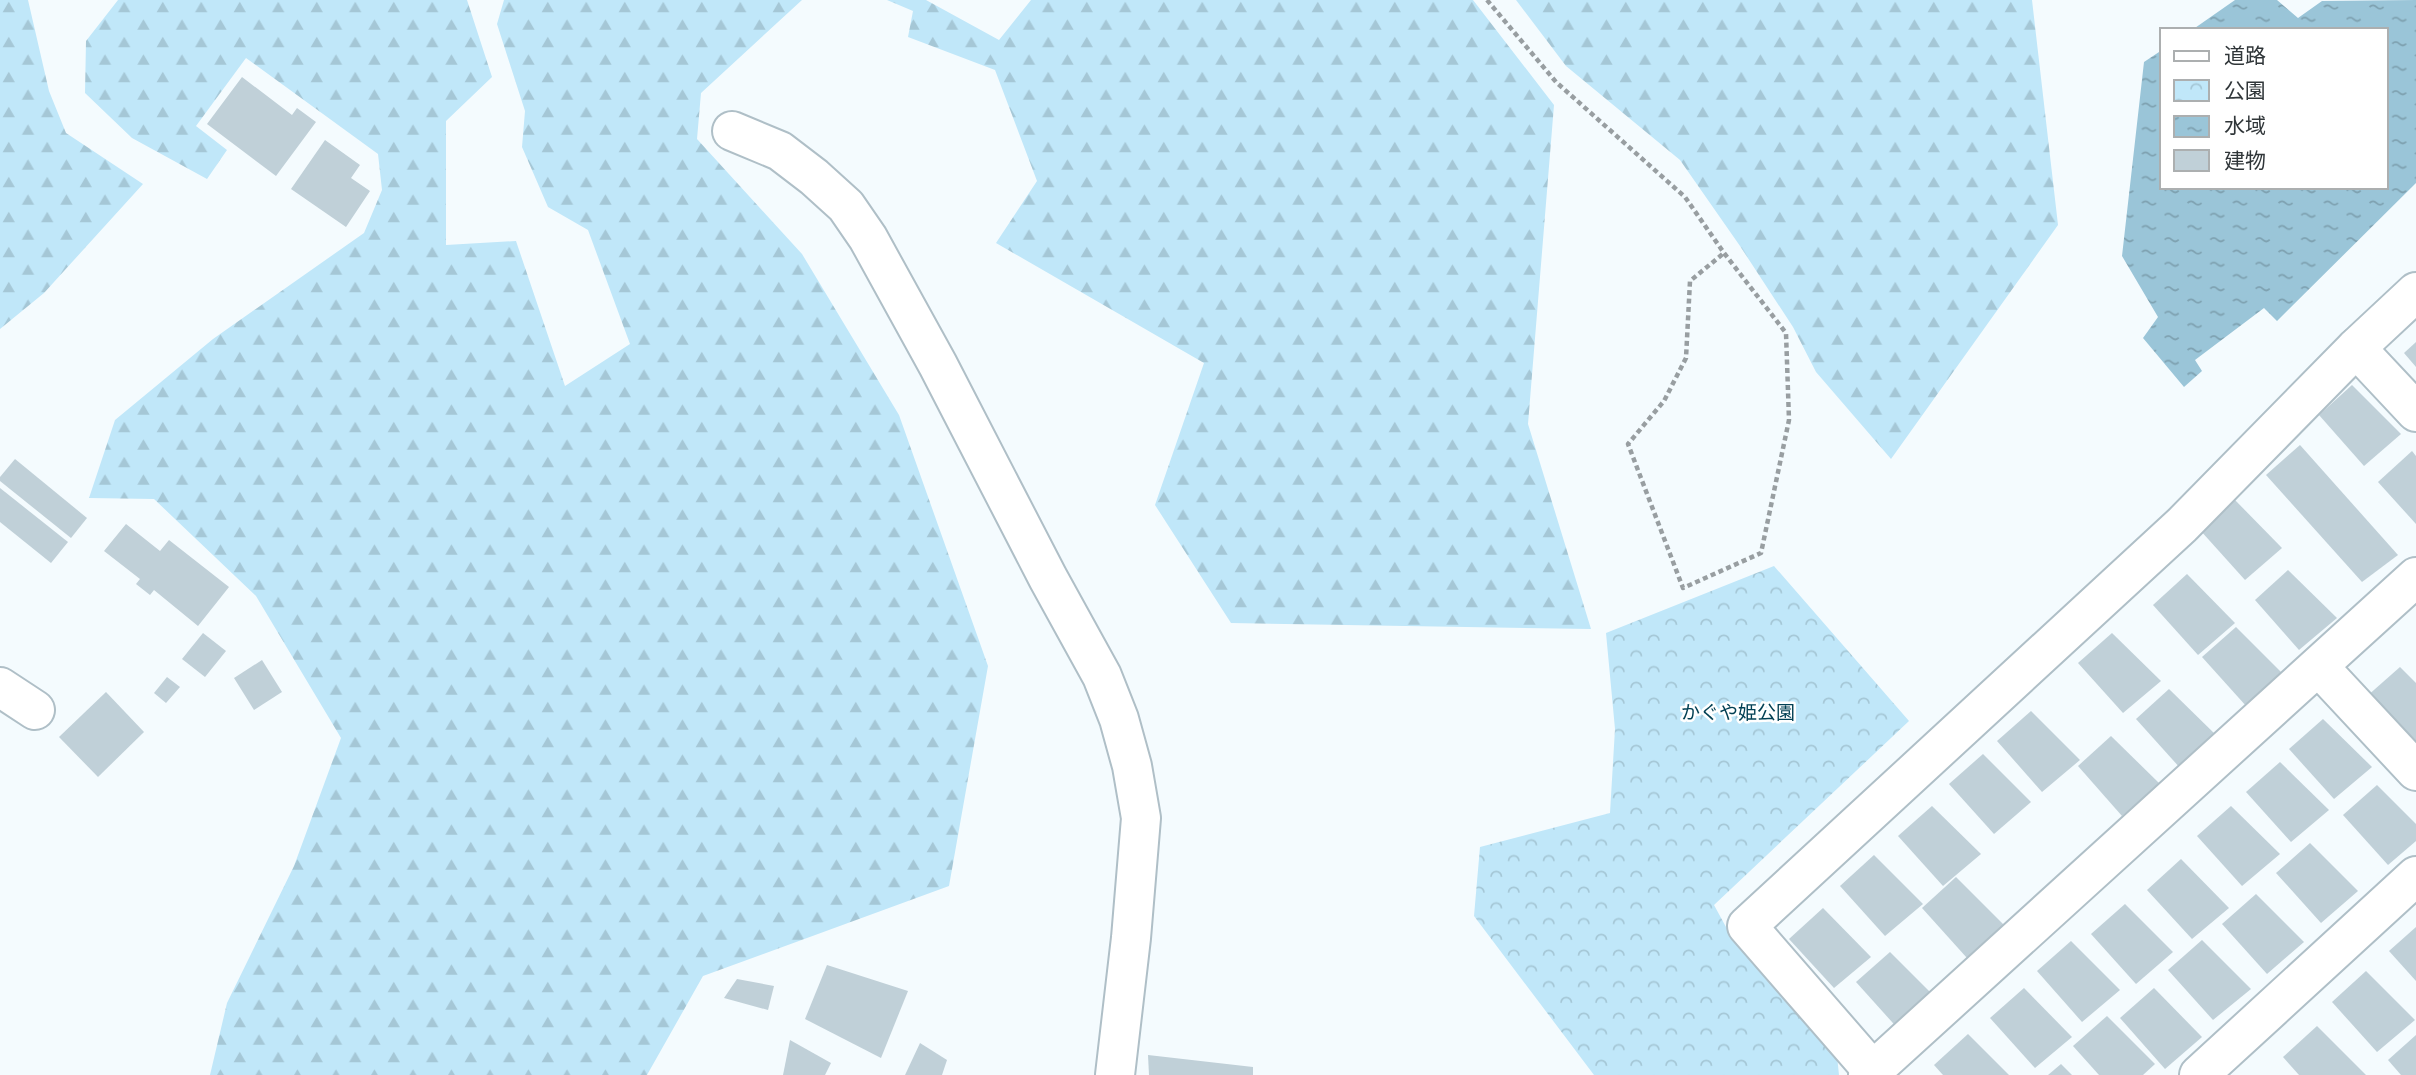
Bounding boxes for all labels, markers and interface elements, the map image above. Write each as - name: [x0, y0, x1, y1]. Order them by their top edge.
- legend: [2160, 28, 2388, 189]
- text: 道路: [2224, 41, 2266, 70]
- text: 公園: [2224, 76, 2266, 105]
- text: 水域: [2224, 111, 2266, 140]
- text: 建物: [2224, 146, 2266, 175]
- park label: かぐや姫公園: [1681, 699, 1795, 725]

